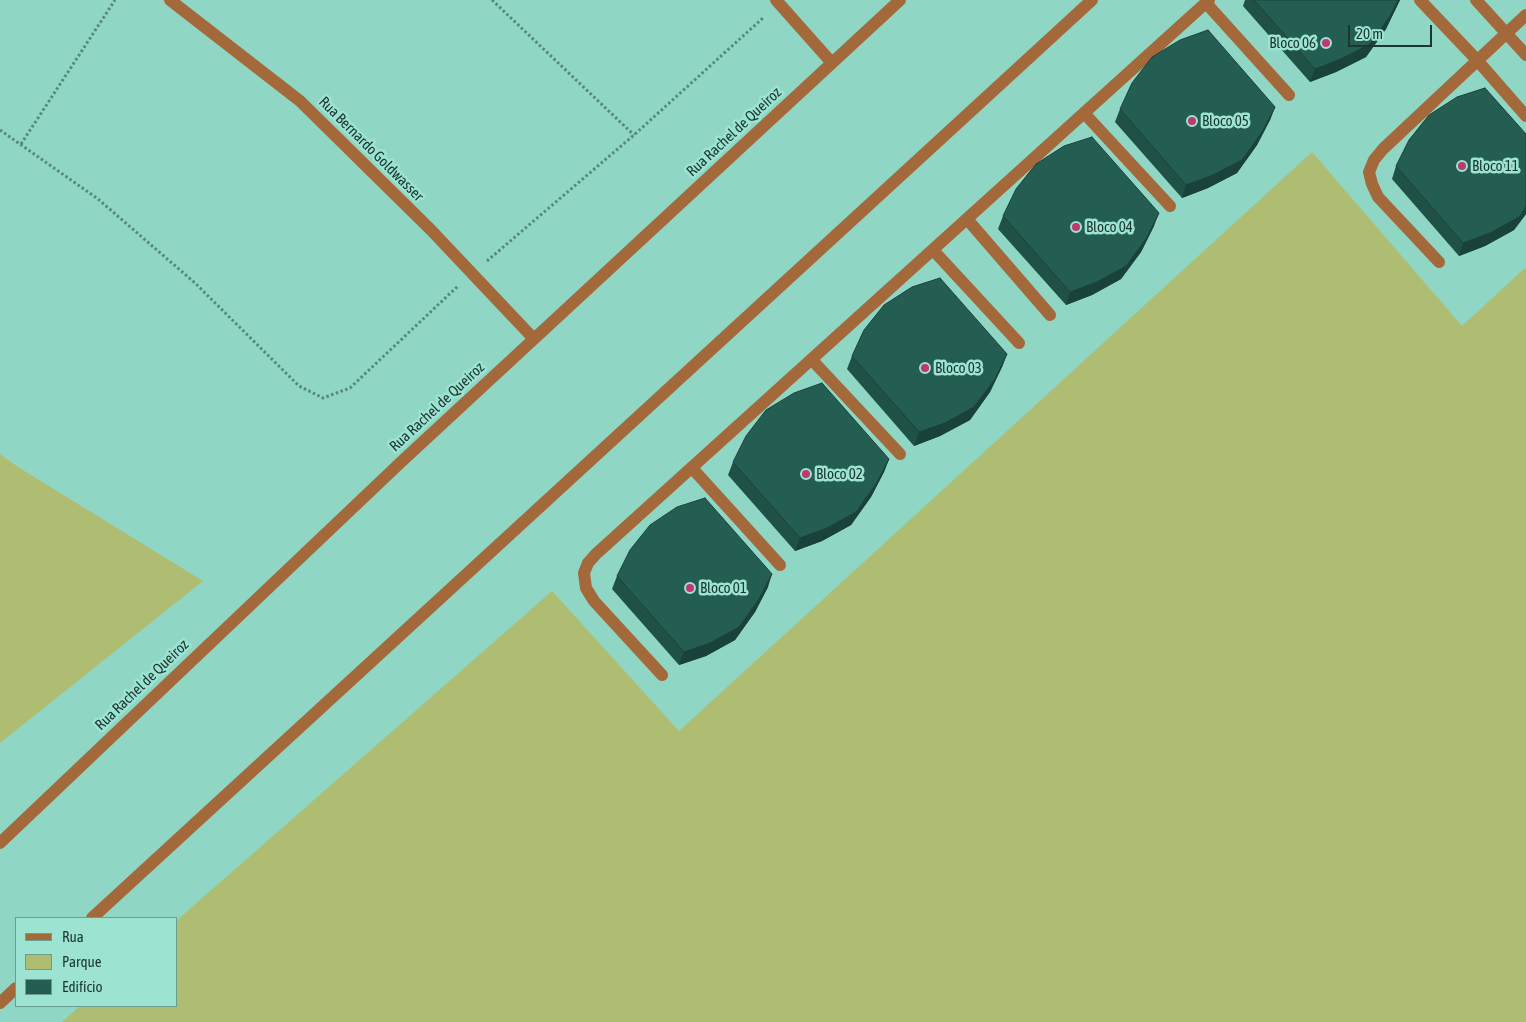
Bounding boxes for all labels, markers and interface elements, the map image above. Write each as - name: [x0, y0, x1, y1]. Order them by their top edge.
- scale bar: [1351, 15, 1435, 47]
- text: 20 m: [1356, 25, 1383, 42]
- place label: Bloco 06: [1269, 34, 1316, 52]
- marker: Bloco 06: [1320, 37, 1332, 49]
- street label: Rua Rachel de Queiroz: [683, 84, 785, 180]
- street label: Rua Bernardo Goldwasser: [315, 93, 427, 205]
- place label: Bloco 05: [1202, 112, 1249, 130]
- marker: Bloco 05: [1186, 115, 1198, 127]
- place label: Bloco 11: [1472, 157, 1519, 175]
- marker: Bloco 11: [1456, 160, 1468, 172]
- place label: Bloco 04: [1086, 218, 1133, 236]
- marker: Bloco 04: [1070, 221, 1082, 233]
- street label: Rua Rachel de Queiroz: [386, 359, 488, 455]
- place label: Bloco 03: [935, 359, 982, 377]
- marker: Bloco 03: [919, 362, 931, 374]
- place label: Bloco 02: [816, 465, 863, 483]
- marker: Bloco 02: [800, 468, 812, 480]
- place label: Bloco 01: [700, 579, 747, 597]
- marker: Bloco 01: [684, 582, 696, 594]
- street label: Rua Rachel de Queiroz: [92, 636, 192, 734]
- legend: [15, 917, 178, 1007]
- text: Rua: [62, 928, 84, 945]
- text: Parque: [62, 953, 102, 970]
- text: Edifício: [62, 978, 103, 995]

